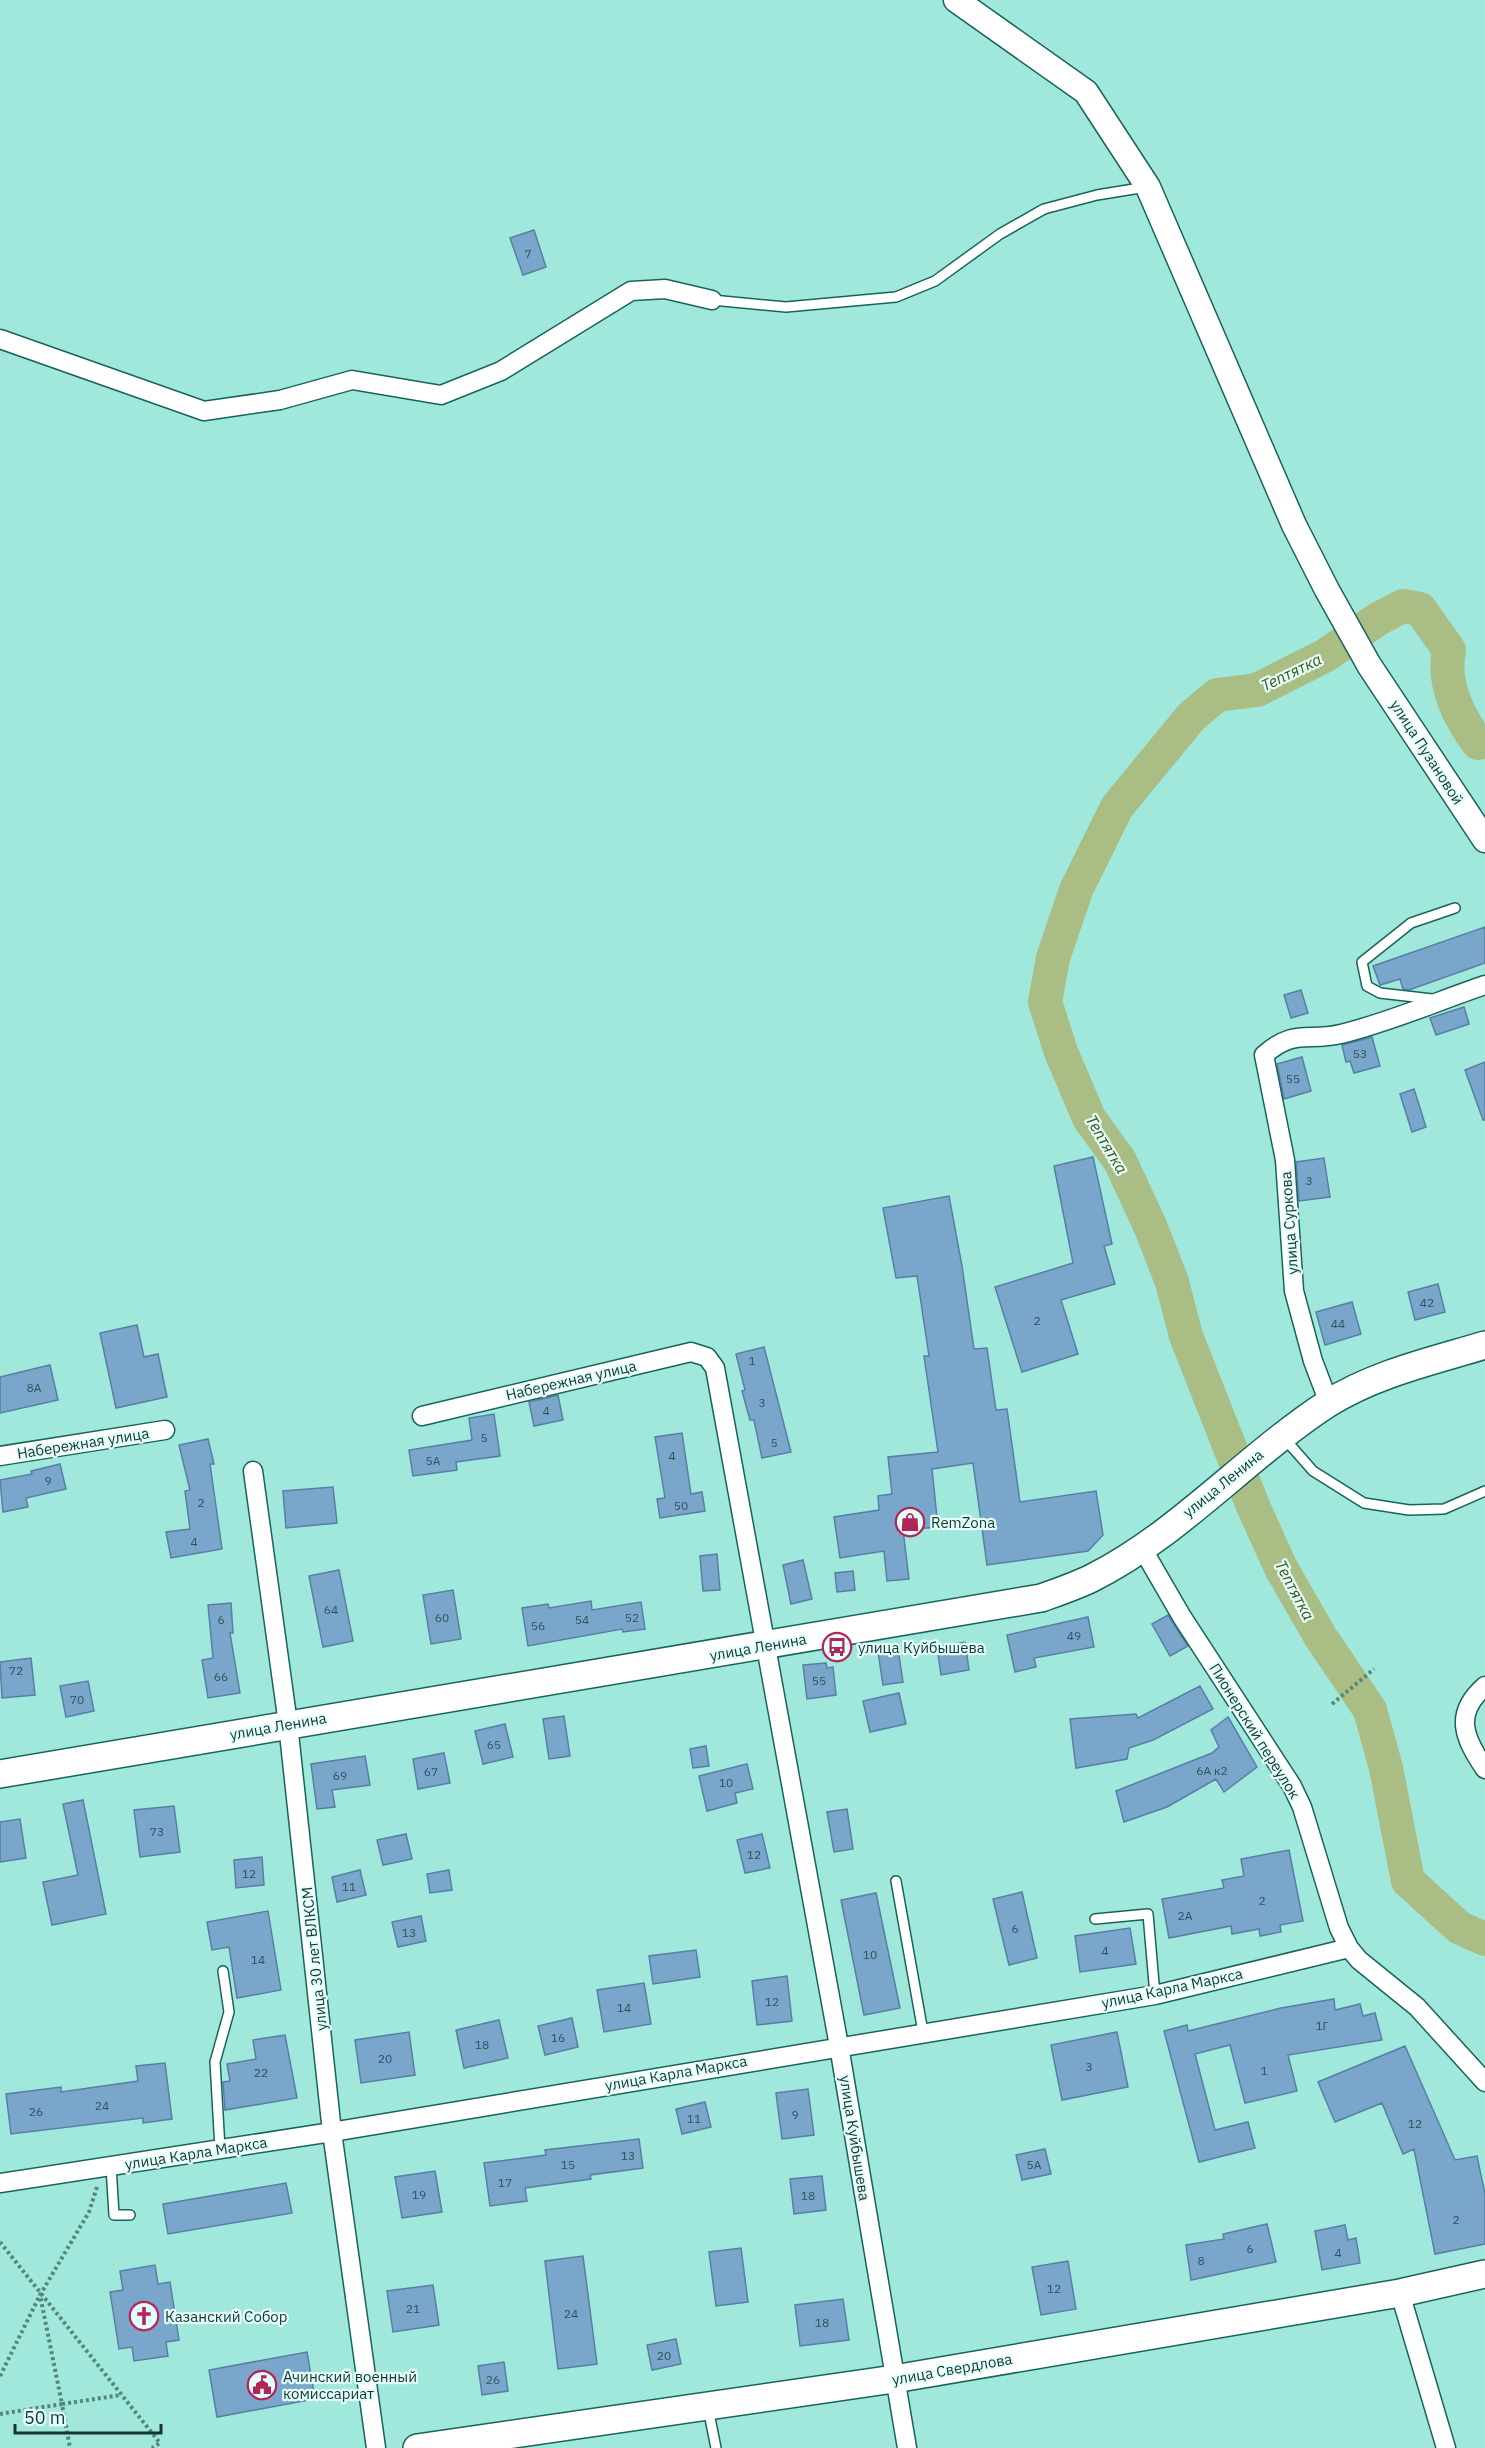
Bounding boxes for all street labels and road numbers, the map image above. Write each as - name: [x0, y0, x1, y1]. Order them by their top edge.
- street label: улица Пузановой: [1386, 696, 1468, 808]
- street label: улица Суркова: [1276, 1171, 1302, 1275]
- street label: Набережная улица: [504, 1356, 638, 1404]
- street label: Набережная улица: [16, 1423, 150, 1463]
- street label: улица Ленина: [1179, 1445, 1267, 1521]
- street label: улица Ленина: [708, 1629, 808, 1665]
- street label: Пионерский переулок: [1206, 1660, 1304, 1802]
- street label: улица Ленина: [228, 1708, 328, 1744]
- street label: улица 30 лет ВЛКСМ: [297, 1886, 331, 2032]
- street label: улица Карла Маркса: [1100, 1964, 1244, 2012]
- street label: улица Карла Маркса: [603, 2051, 749, 2095]
- street label: улица Куйбышева: [836, 2074, 874, 2202]
- street label: улица Карла Маркса: [123, 2132, 269, 2174]
- street label: улица Свердлова: [890, 2349, 1014, 2389]

